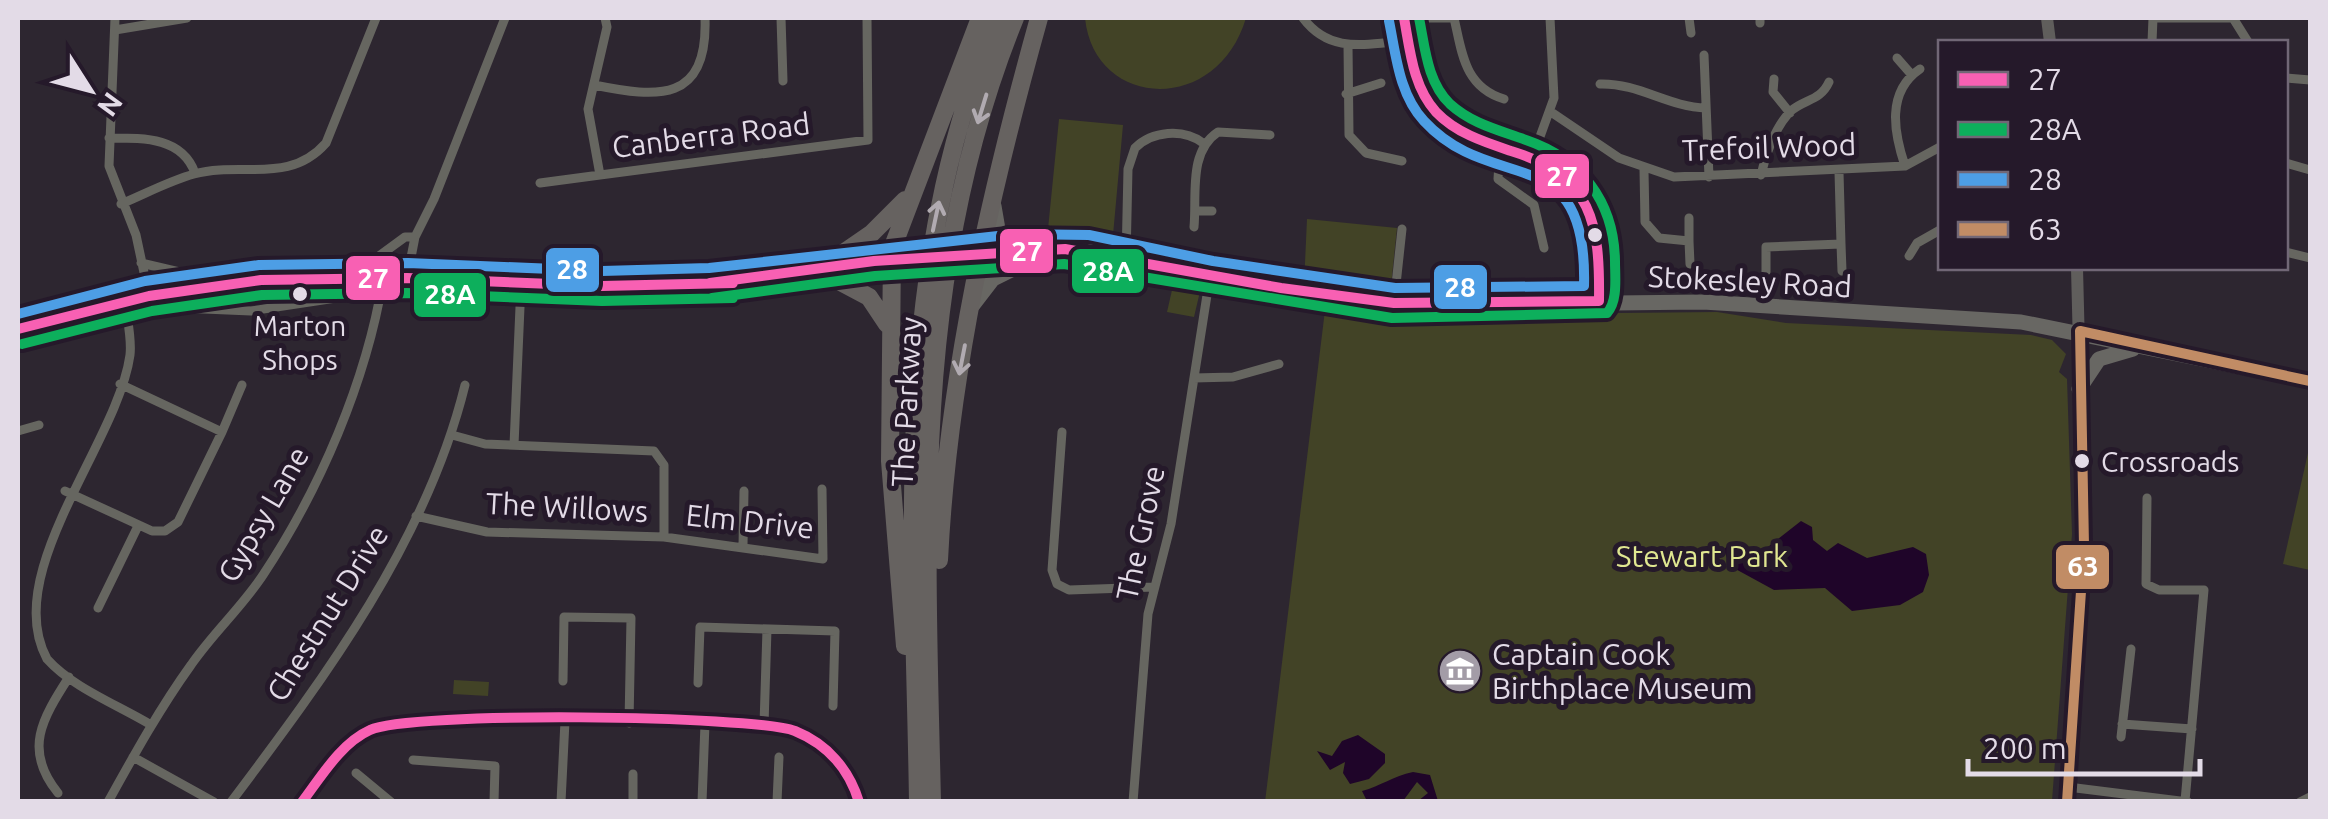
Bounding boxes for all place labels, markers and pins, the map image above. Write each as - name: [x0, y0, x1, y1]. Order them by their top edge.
- unlabelled marker: [1585, 225, 1605, 245]
- marker: Marton Shops: [290, 284, 310, 304]
- place label: Marton Shops: [254, 310, 346, 375]
- place label: Crossroads: [2101, 446, 2239, 477]
- marker: Crossroads: [2072, 451, 2092, 471]
- place label: Captain Cook Birthplace Museum: [1492, 637, 1753, 705]
- museum icon: Captain Cook Birthplace Museum: [1437, 648, 1483, 694]

